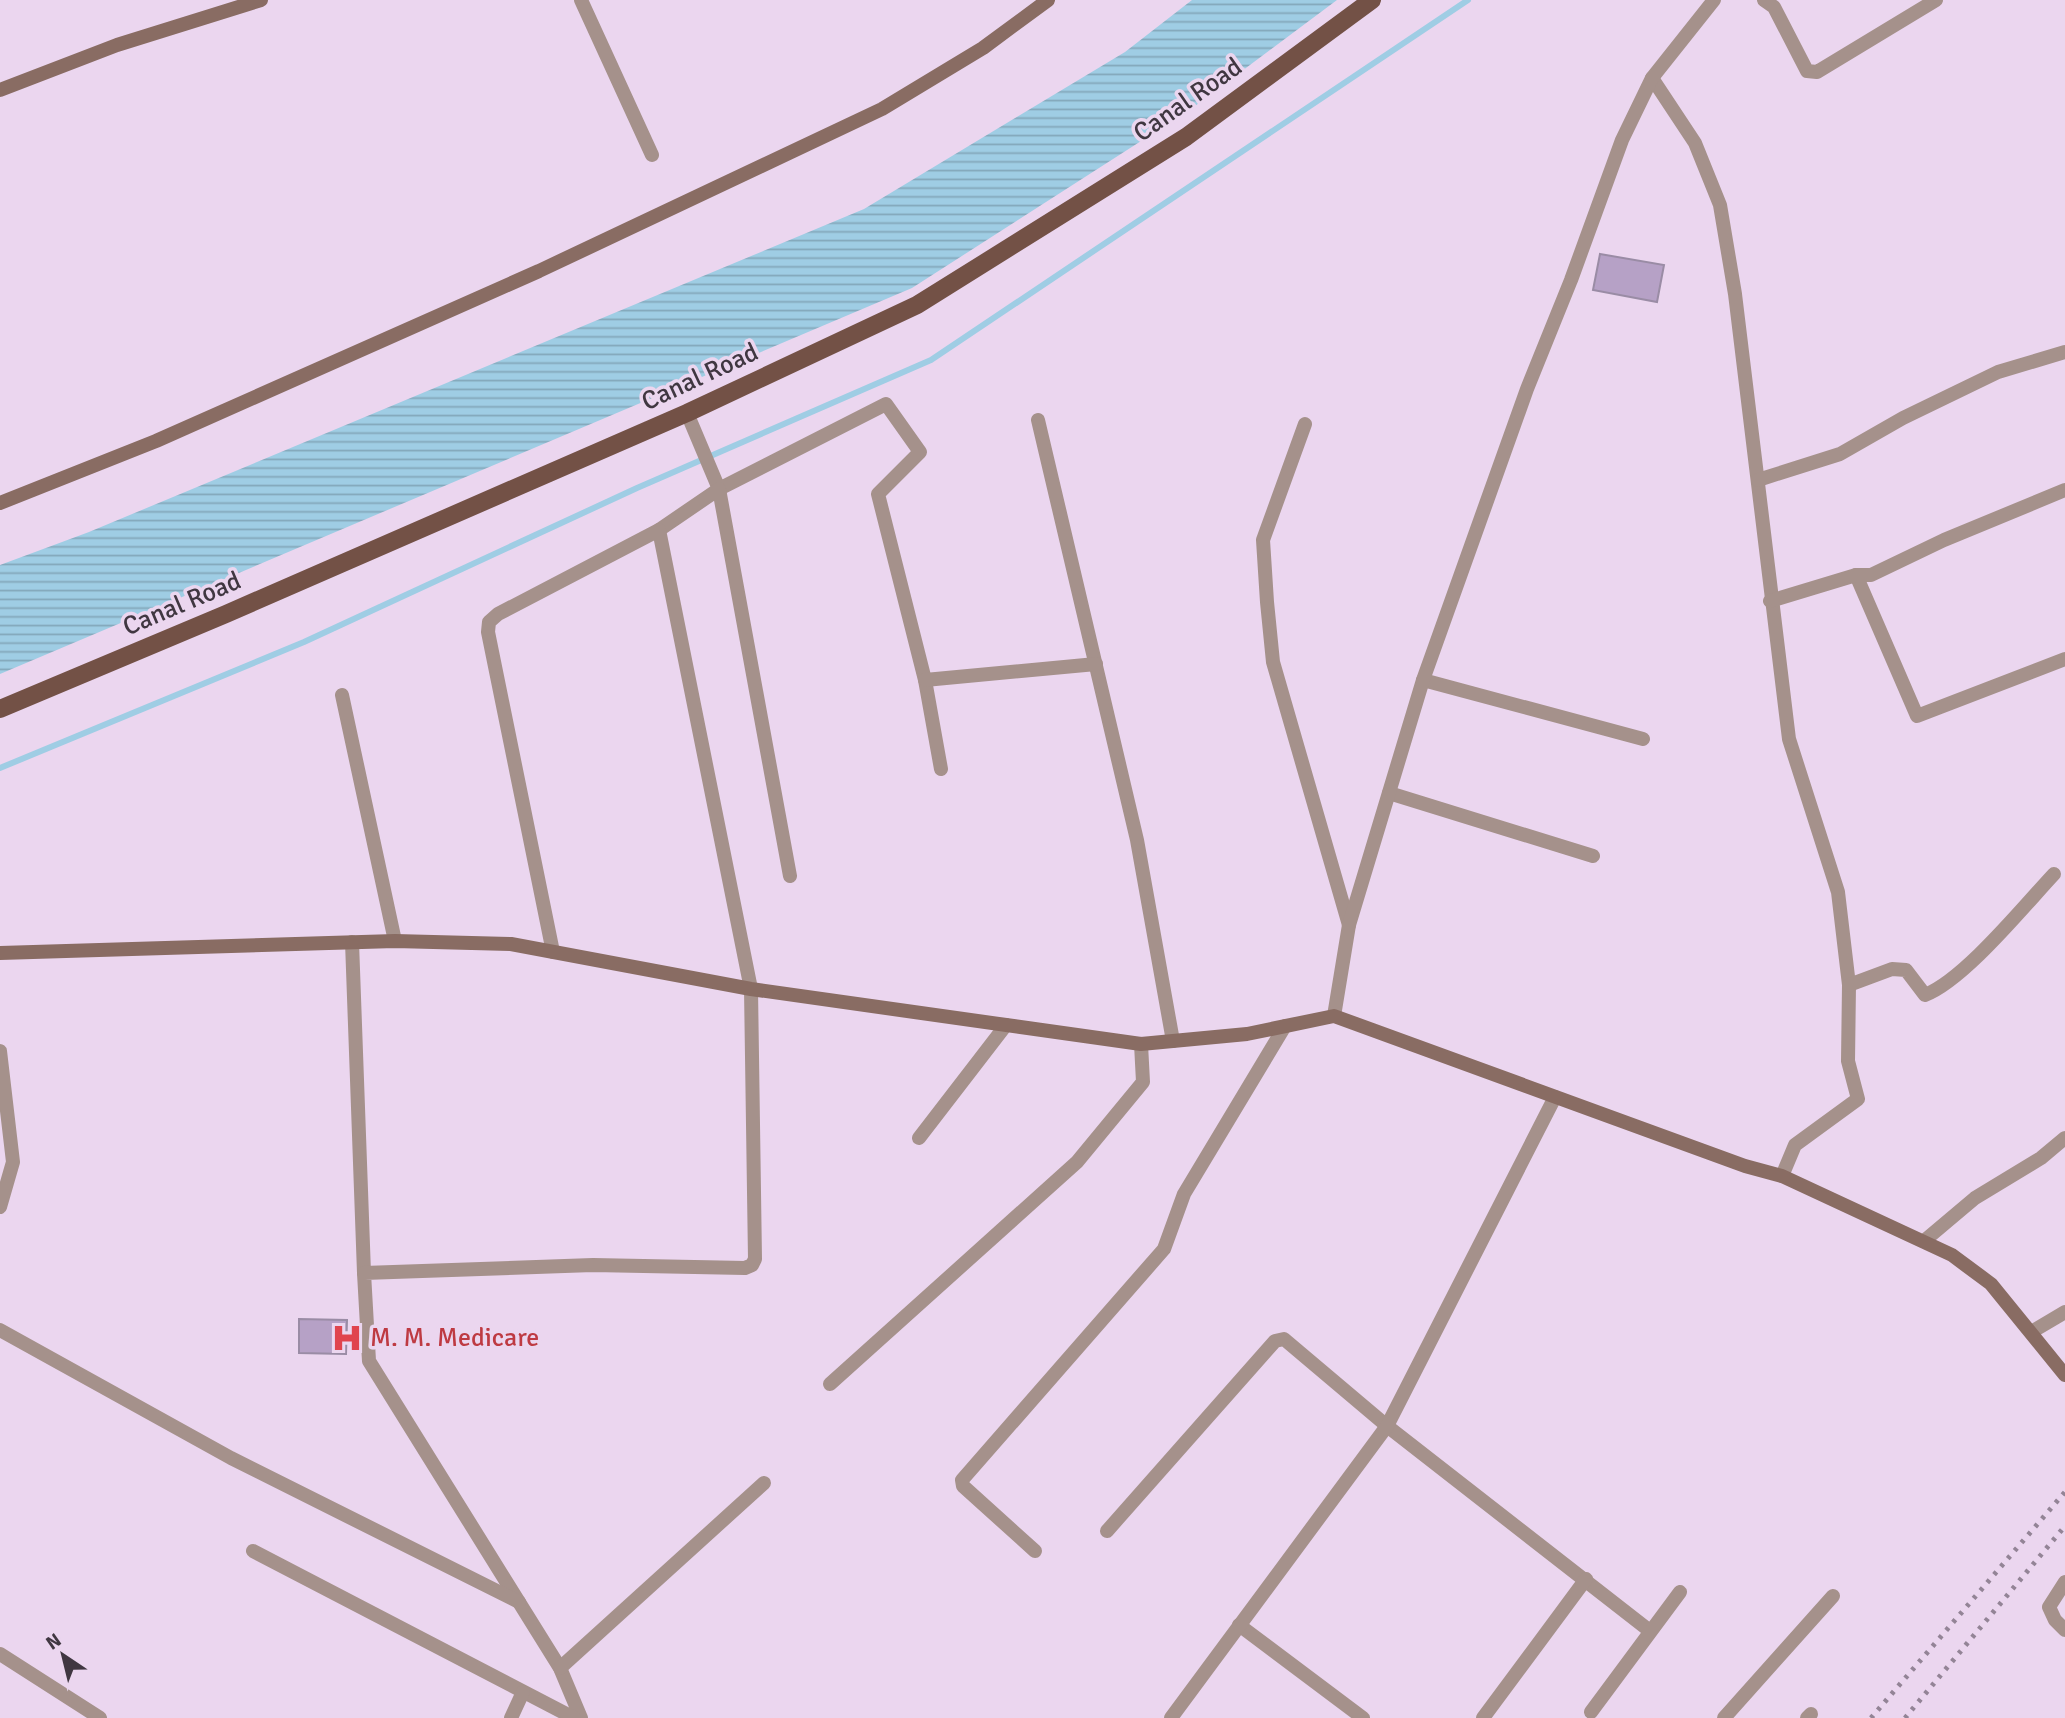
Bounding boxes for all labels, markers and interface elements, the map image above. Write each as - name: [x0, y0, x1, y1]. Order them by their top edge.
- street label: Canal Road: [1128, 51, 1248, 149]
- street label: Canal Road: [637, 336, 763, 418]
- street label: Canal Road: [118, 565, 246, 643]
- hospital icon: M. M. Medicare: [330, 1321, 364, 1355]
- place label: M. M. Medicare: [370, 1322, 539, 1354]
- north arrow: [28, 1620, 98, 1690]
- text: N: [42, 1628, 66, 1656]

